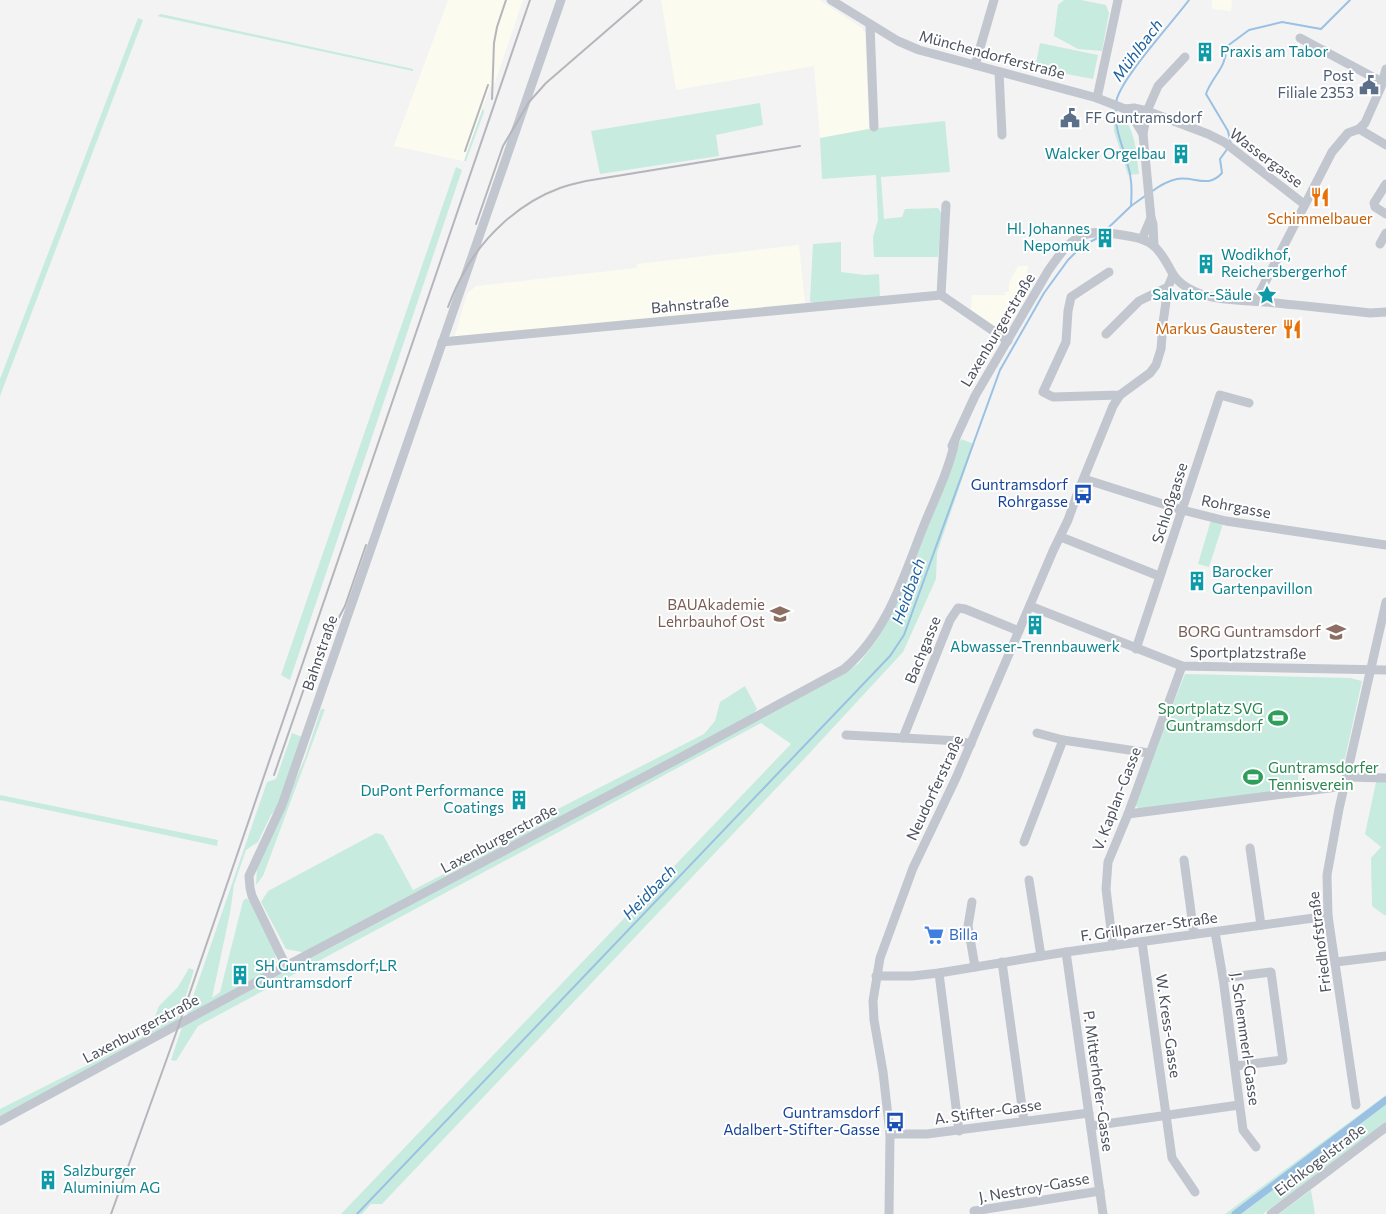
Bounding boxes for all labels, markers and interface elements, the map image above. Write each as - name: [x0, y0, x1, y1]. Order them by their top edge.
- water label: Mühlbach: [1107, 15, 1166, 84]
- street label: Münchendorferstraße: [917, 26, 1067, 82]
- building icon: Praxis am Tabor: [1194, 41, 1216, 63]
- place label: Praxis am Tabor: [1220, 42, 1328, 60]
- place label: Post Filiale 2353: [1277, 66, 1354, 101]
- public building icon: Post Filiale 2353: [1358, 74, 1380, 96]
- public building icon: FF Guntramsdorf: [1059, 107, 1081, 129]
- place label: FF Guntramsdorf: [1085, 108, 1202, 126]
- street label: Wassergasse: [1226, 124, 1307, 191]
- building icon: Walcker Orgelbau: [1170, 143, 1192, 165]
- place label: Walcker Orgelbau: [1045, 144, 1166, 162]
- restaurant icon: Schimmelbauer: [1309, 186, 1331, 208]
- place label: Schimmelbauer: [1267, 209, 1373, 227]
- place label: Hl. Johannes Nepomuk: [1007, 219, 1090, 254]
- building icon: Hl. Johannes Nepomuk: [1094, 227, 1116, 249]
- place label: Wodikhof, Reichersbergerhof: [1221, 245, 1347, 280]
- building icon: Wodikhof, Reichersbergerhof: [1195, 253, 1217, 275]
- street label: Laxenburgerstraße: [956, 269, 1038, 389]
- place icon: Salvator-Säule: [1256, 284, 1278, 306]
- place label: Salvator-Säule: [1152, 285, 1252, 303]
- street label: Bahnstraße: [650, 292, 730, 316]
- restaurant icon: Markus Gausterer: [1281, 318, 1303, 340]
- place label: Markus Gausterer: [1155, 319, 1277, 337]
- street label: Schloßgasse: [1148, 460, 1191, 545]
- place label: Guntramsdorf Rohrgasse: [971, 475, 1068, 510]
- bus stop icon: Guntramsdorf Rohrgasse: [1072, 483, 1094, 505]
- street label: Rohrgasse: [1200, 490, 1273, 522]
- water label: Heidbach: [887, 555, 928, 626]
- place label: Barocker Gartenpavillon: [1212, 562, 1313, 597]
- building icon: Barocker Gartenpavillon: [1186, 570, 1208, 592]
- place label: BAUAkademie Lehrbauhof Ost: [657, 595, 765, 630]
- school or university icon: BAUAkademie Lehrbauhof Ost: [769, 603, 791, 625]
- street label: Bahnstraße: [298, 613, 340, 693]
- street label: Bachgasse: [900, 613, 944, 686]
- building icon: Abwasser-Trennbauwerk: [1024, 614, 1046, 636]
- school or university icon: BORG Guntramsdorf: [1325, 621, 1347, 643]
- place label: BORG Guntramsdorf: [1178, 622, 1321, 640]
- place label: Abwasser-Trennbauwerk: [950, 637, 1120, 655]
- street label: Sportplatzstraße: [1190, 642, 1307, 662]
- place label: Sportplatz SVG Guntramsdorf: [1158, 699, 1263, 734]
- sports icon: Sportplatz SVG Guntramsdorf: [1267, 707, 1289, 729]
- street label: Neudorferstraße: [902, 732, 966, 843]
- street label: V. Kaplan-Gasse: [1088, 744, 1144, 853]
- place label: Guntramsdorfer Tennisverein: [1268, 758, 1379, 793]
- sports icon: Guntramsdorfer Tennisverein: [1242, 766, 1264, 788]
- place label: DuPont Performance Coatings: [360, 781, 504, 816]
- building icon: DuPont Performance Coatings: [508, 789, 530, 811]
- street label: Laxenburgerstraße: [437, 800, 560, 876]
- water label: Heidbach: [618, 860, 679, 923]
- street label: Friedhofstraße: [1304, 891, 1334, 994]
- street label: F. Grillparzer-Straße: [1079, 907, 1219, 945]
- supermarket icon: Billa: [923, 924, 945, 946]
- place label: Billa: [949, 925, 978, 943]
- place label: SH Guntramsdorf;LR Guntramsdorf: [255, 956, 397, 991]
- building icon: SH Guntramsdorf;LR Guntramsdorf: [229, 964, 251, 986]
- street label: J. Schemmerl-Gasse: [1228, 971, 1264, 1107]
- street label: W. Kress-Gasse: [1153, 973, 1185, 1079]
- street label: Laxenburgerstraße: [79, 990, 202, 1066]
- street label: P. Mitterhofer-Gasse: [1080, 1009, 1118, 1153]
- street label: A. Stifter-Gasse: [933, 1095, 1043, 1127]
- place label: Guntramsdorf Adalbert-Stifter-Gasse: [723, 1103, 880, 1138]
- bus stop icon: Guntramsdorf Adalbert-Stifter-Gasse: [884, 1111, 906, 1133]
- street label: Eichkogelstraße: [1271, 1119, 1368, 1199]
- place label: Salzburger Aluminium AG: [63, 1161, 160, 1196]
- street label: J. Nestroy-Gasse: [977, 1168, 1091, 1206]
- building icon: Salzburger Aluminium AG: [37, 1169, 59, 1191]

